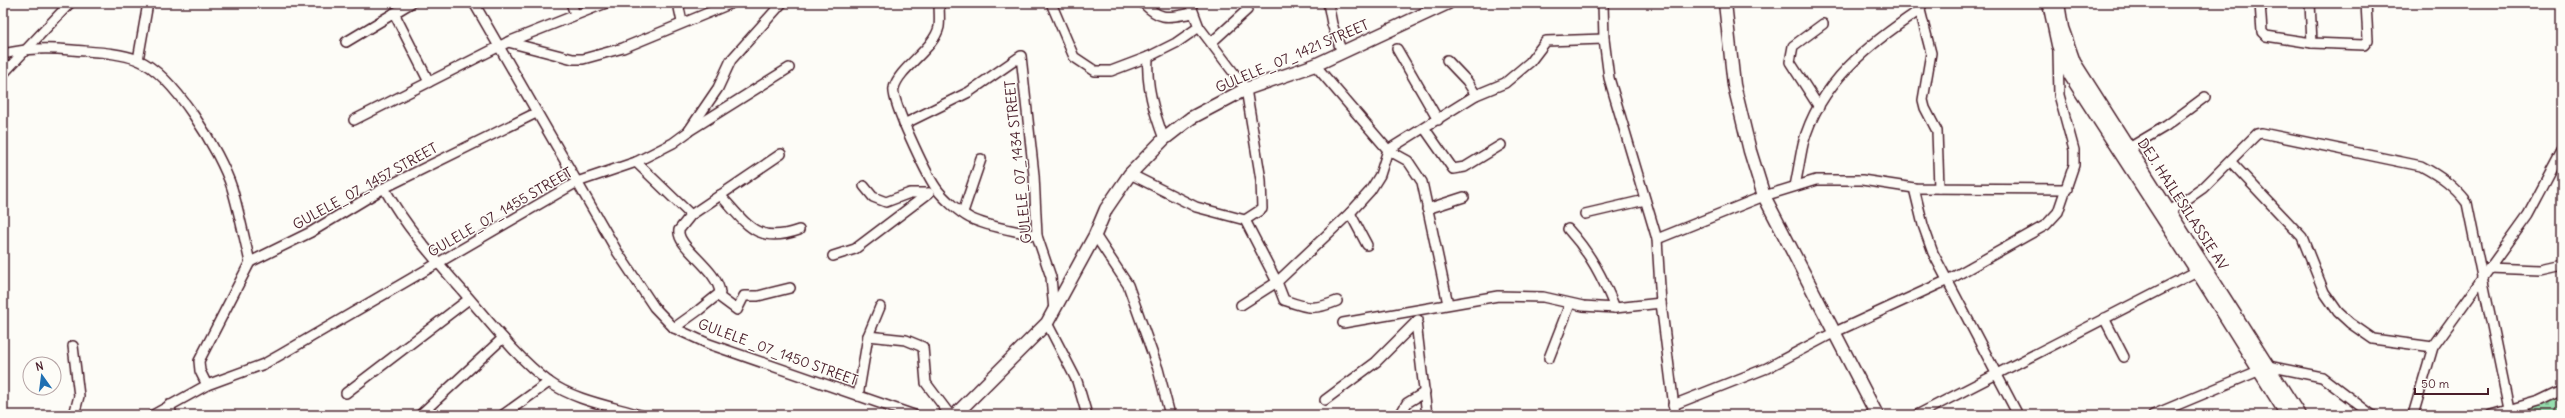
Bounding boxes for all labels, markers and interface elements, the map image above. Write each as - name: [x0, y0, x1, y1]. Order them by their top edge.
- street label: GULELE _07_1421 STREET: [1213, 16, 1371, 96]
- street label: GULELE_07_1434 STREET: [1000, 79, 1036, 245]
- street label: DEJ. HAILESILASSIE AV: [2134, 135, 2232, 273]
- street label: GULELE_07_1457 STREET: [289, 139, 441, 233]
- street label: GULELE_07_1455 STREET: [424, 163, 576, 261]
- street label: GULELE _07_1450 STREET: [696, 315, 860, 389]
- north arrow: [22, 356, 62, 396]
- text: N: [34, 359, 45, 374]
- scale bar: [2415, 370, 2488, 396]
- text: 50 m: [2421, 376, 2450, 391]

